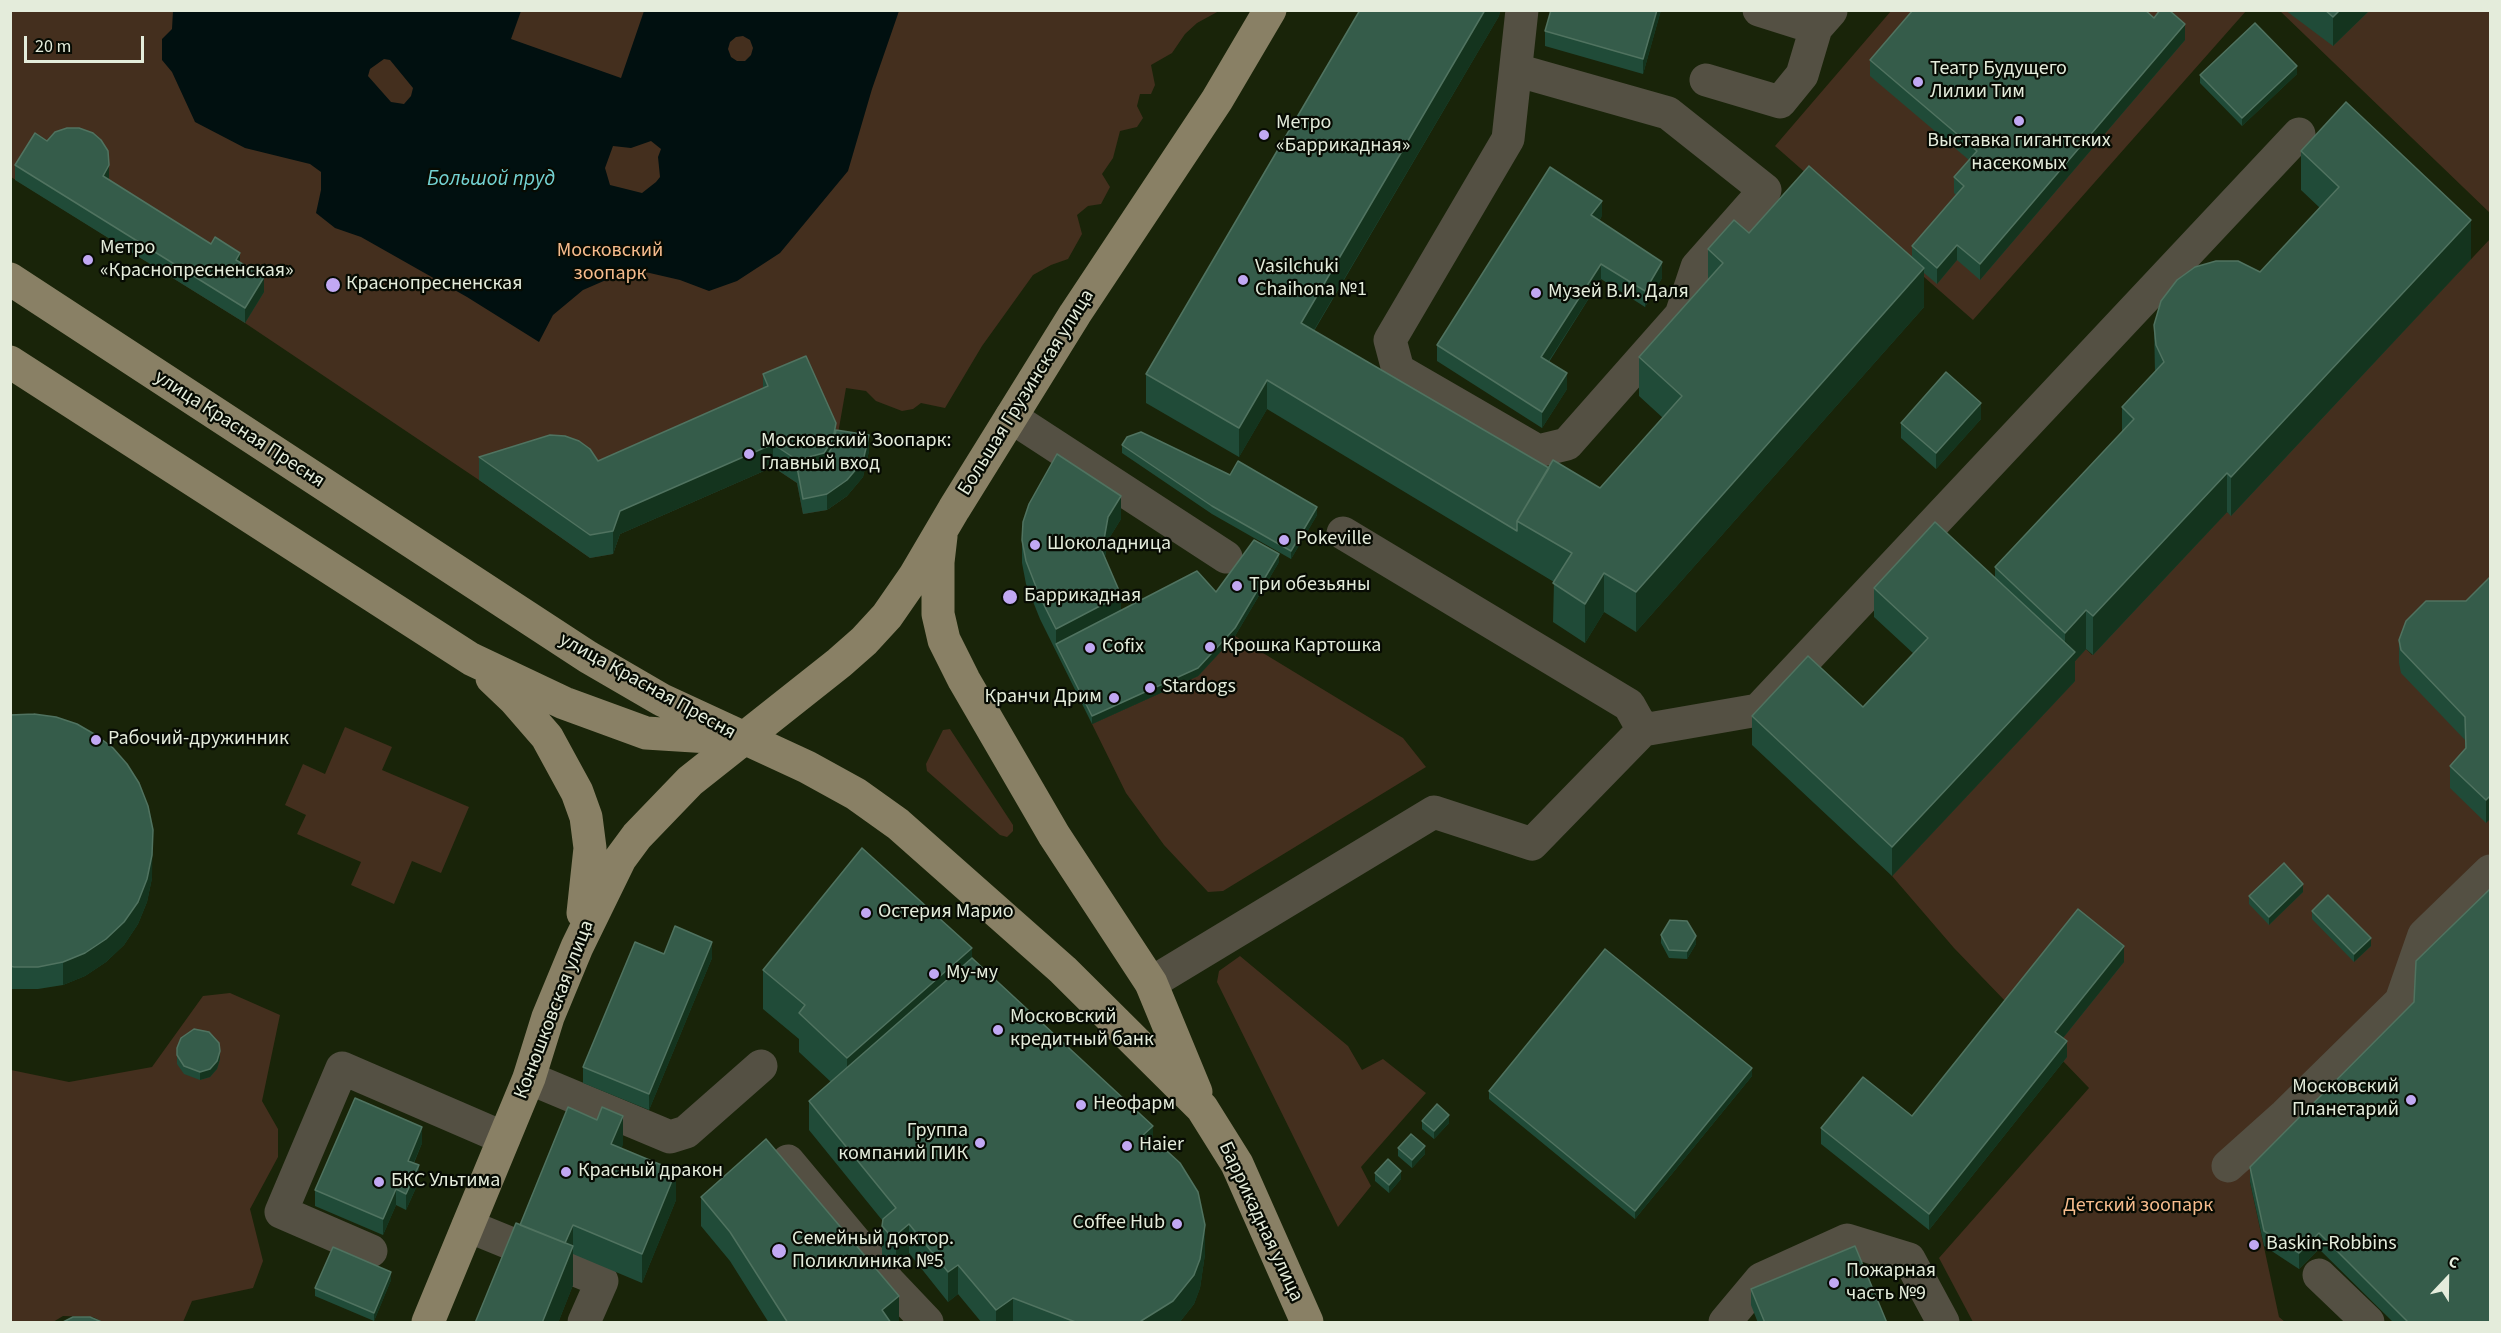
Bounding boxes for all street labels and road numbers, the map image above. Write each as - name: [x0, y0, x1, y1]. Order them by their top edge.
- street label: Большая Грузинская улица: [954, 286, 1100, 500]
- street label: улица Красная Пресня: [149, 366, 329, 494]
- street label: улица Красная Пресня: [554, 628, 740, 746]
- street label: Конюшковская улица: [510, 917, 600, 1103]
- street label: Баррикадная улица: [1212, 1138, 1308, 1306]

